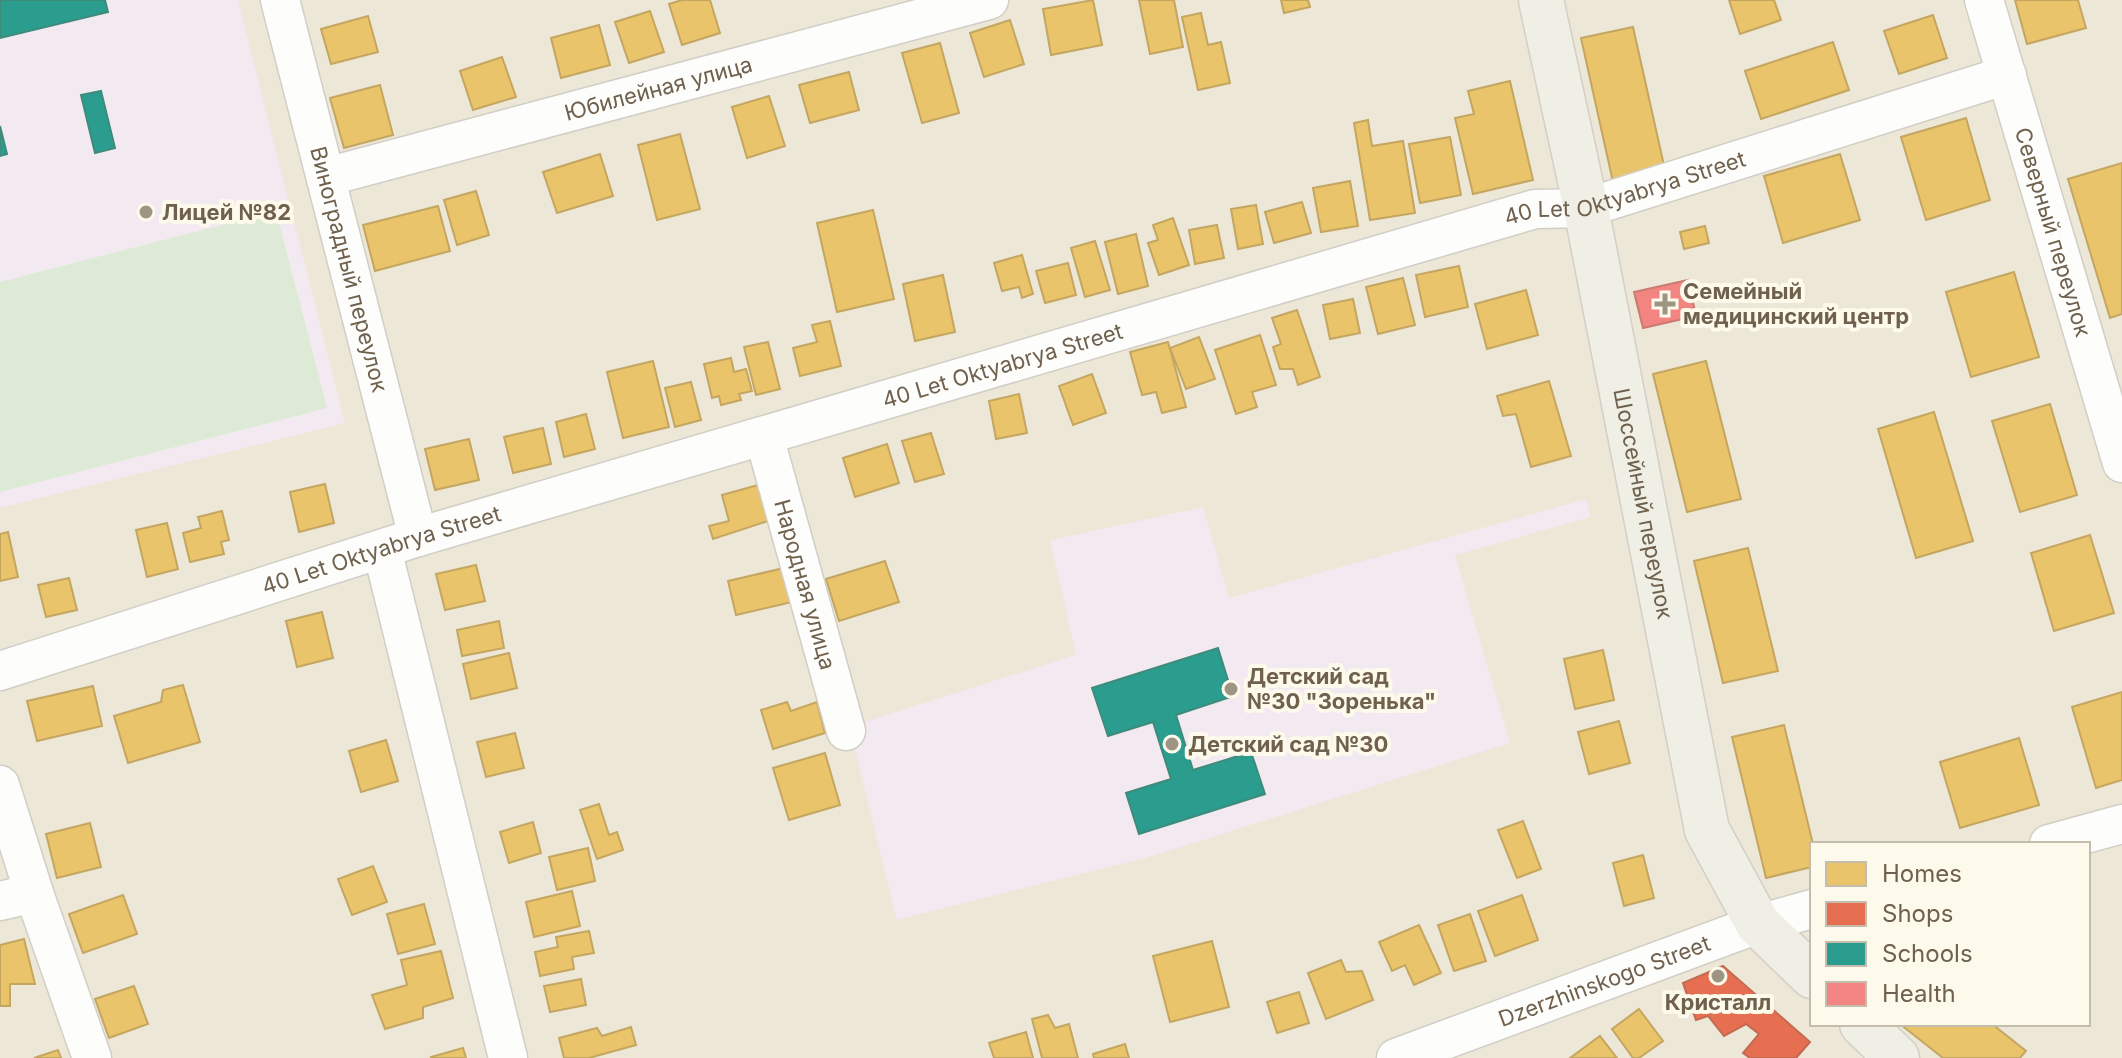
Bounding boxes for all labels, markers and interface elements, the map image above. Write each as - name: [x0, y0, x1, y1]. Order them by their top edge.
- street label: Юбилейная улица: [562, 51, 755, 126]
- street label: Северный переулок: [2010, 124, 2097, 340]
- street label: Виноградный переулок: [305, 144, 393, 395]
- street label: 40 Let Oktyabrya Street: [1501, 145, 1749, 230]
- place label: Лицей №82: [162, 199, 291, 225]
- marker: Лицей №82: [137, 203, 155, 221]
- place label: Семейный медицинский центр: [1683, 278, 1909, 329]
- marker: Семейный медицинский центр: [1654, 293, 1676, 315]
- street label: 40 Let Oktyabrya Street: [879, 318, 1126, 413]
- street label: Шоссейный переулок: [1608, 386, 1679, 621]
- street label: Народная улица: [769, 496, 841, 672]
- street label: 40 Let Oktyabrya Street: [258, 500, 504, 599]
- place label: Детский сад №30 "Зоренька": [1247, 663, 1436, 714]
- marker: Детский сад №30 "Зоренька": [1222, 680, 1240, 698]
- place label: Детский сад №30: [1188, 731, 1388, 757]
- marker: Детский сад №30: [1163, 735, 1181, 753]
- legend: [1810, 842, 2090, 1026]
- text: Homes: [1882, 859, 1962, 888]
- text: Shops: [1882, 899, 1953, 928]
- street label: Dzerzhinskogo Street: [1495, 930, 1714, 1032]
- text: Schools: [1882, 939, 1973, 968]
- marker: Кристалл: [1709, 967, 1727, 985]
- text: Health: [1882, 979, 1956, 1008]
- place label: Кристалл: [1665, 989, 1771, 1015]

